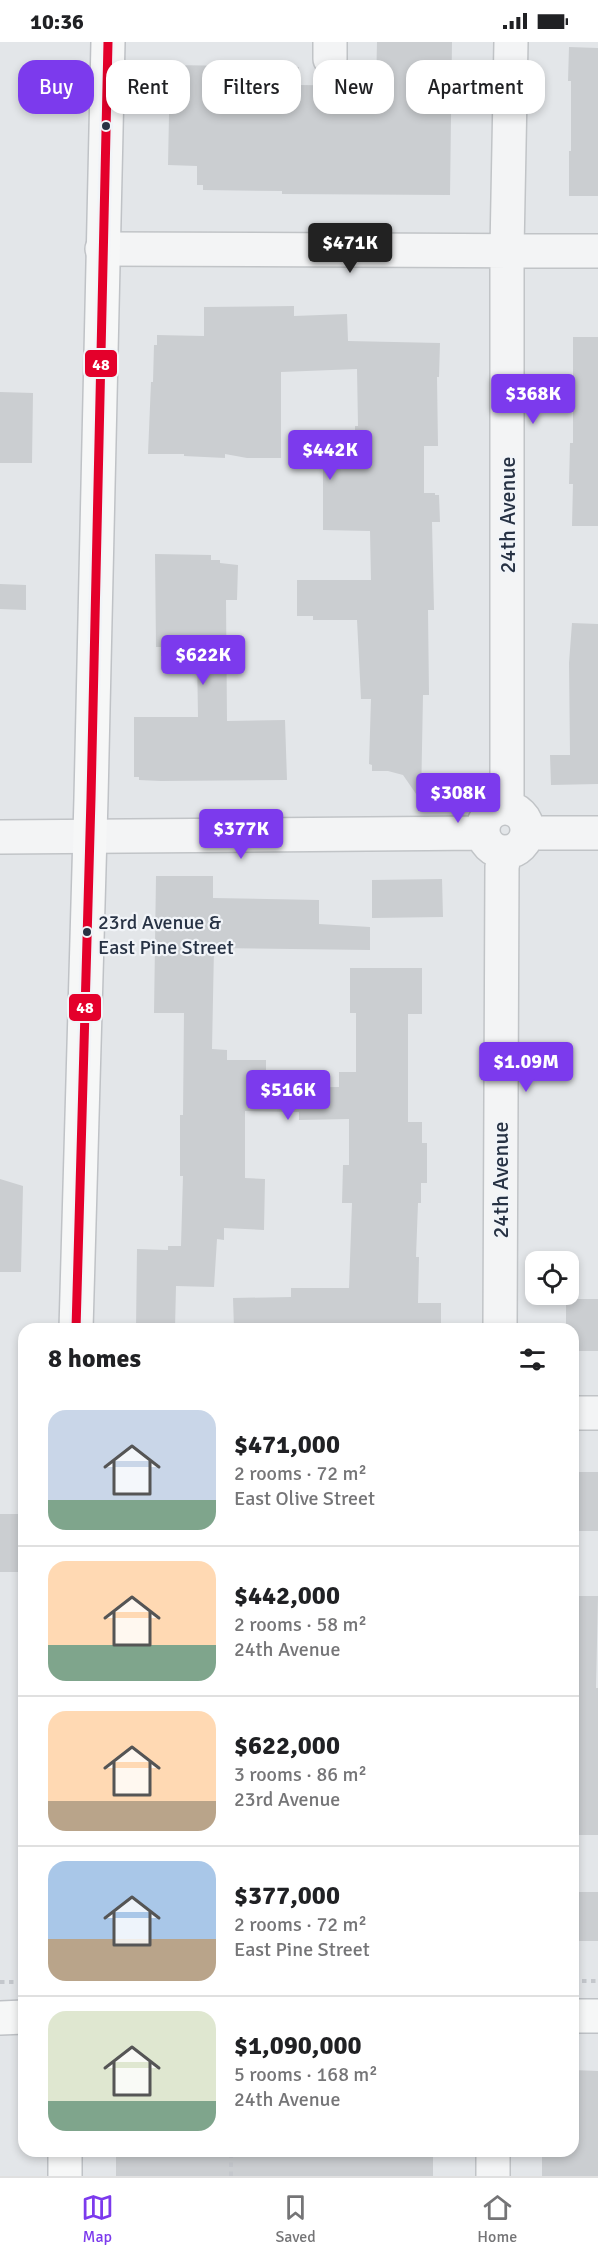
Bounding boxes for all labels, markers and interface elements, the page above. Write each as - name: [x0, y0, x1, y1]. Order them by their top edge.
- text: 10:36: [30, 8, 84, 35]
- chip: Buy: [18, 60, 94, 114]
- chip: Rent: [106, 60, 190, 114]
- chip: Filters: [202, 60, 301, 114]
- chip: New: [313, 60, 394, 114]
- chip: Apartment: [406, 60, 545, 114]
- unlabelled marker: [100, 120, 112, 132]
- pin: $471K: [308, 223, 392, 274]
- text: $471K: [322, 230, 378, 255]
- line badge: 48: [84, 349, 118, 378]
- text: 48: [92, 355, 110, 375]
- pin: $368K: [491, 374, 575, 425]
- text: $368K: [505, 381, 561, 406]
- pin: $442K: [288, 430, 372, 481]
- text: $442K: [302, 437, 358, 462]
- street label: 24th Avenue: [494, 456, 521, 574]
- pin: $622K: [161, 635, 245, 686]
- text: $622K: [175, 642, 231, 667]
- pin: $308K: [416, 773, 500, 824]
- text: $308K: [430, 780, 486, 805]
- pin: $377K: [199, 809, 283, 860]
- text: $377K: [213, 816, 269, 841]
- place label: 23rd Avenue & East Pine Street: [98, 910, 234, 960]
- marker: 23rd Avenue & East Pine Street: [81, 926, 93, 938]
- line badge: 48: [68, 993, 102, 1022]
- text: 48: [76, 998, 94, 1018]
- pin: $1.09M: [477, 1042, 575, 1093]
- text: $1.09M: [493, 1049, 559, 1074]
- pin: $516K: [246, 1070, 330, 1121]
- text: $516K: [260, 1077, 316, 1102]
- street label: 24th Avenue: [487, 1121, 514, 1239]
- map controls: [525, 1251, 579, 1305]
- button: locate: [525, 1251, 579, 1305]
- text: 8 homes: [48, 1343, 141, 1375]
- icon: filters: [516, 1343, 549, 1376]
- text: $471,000: [234, 1429, 340, 1461]
- icon: home: [96, 1434, 168, 1506]
- text: 2 rooms · 72 m²: [234, 1461, 367, 1486]
- text: East Olive Street: [234, 1486, 375, 1511]
- text: $442,000: [234, 1580, 340, 1612]
- icon: home: [96, 1585, 168, 1657]
- text: 2 rooms · 58 m²: [234, 1612, 367, 1637]
- text: 24th Avenue: [234, 1637, 340, 1662]
- text: $622,000: [234, 1730, 340, 1762]
- icon: home: [96, 1735, 168, 1807]
- text: 3 rooms · 86 m²: [234, 1762, 367, 1787]
- text: 23rd Avenue: [234, 1787, 340, 1812]
- text: $377,000: [234, 1880, 340, 1912]
- icon: home: [96, 1885, 168, 1957]
- text: 2 rooms · 72 m²: [234, 1912, 367, 1937]
- text: East Pine Street: [234, 1937, 370, 1962]
- text: $1,090,000: [234, 2030, 362, 2062]
- icon: home: [96, 2035, 168, 2107]
- text: 5 rooms · 168 m²: [234, 2062, 378, 2087]
- text: 24th Avenue: [234, 2087, 340, 2112]
- tab: Map: [81, 2191, 114, 2247]
- tab: Saved: [275, 2191, 316, 2247]
- tab: Home: [477, 2191, 517, 2247]

